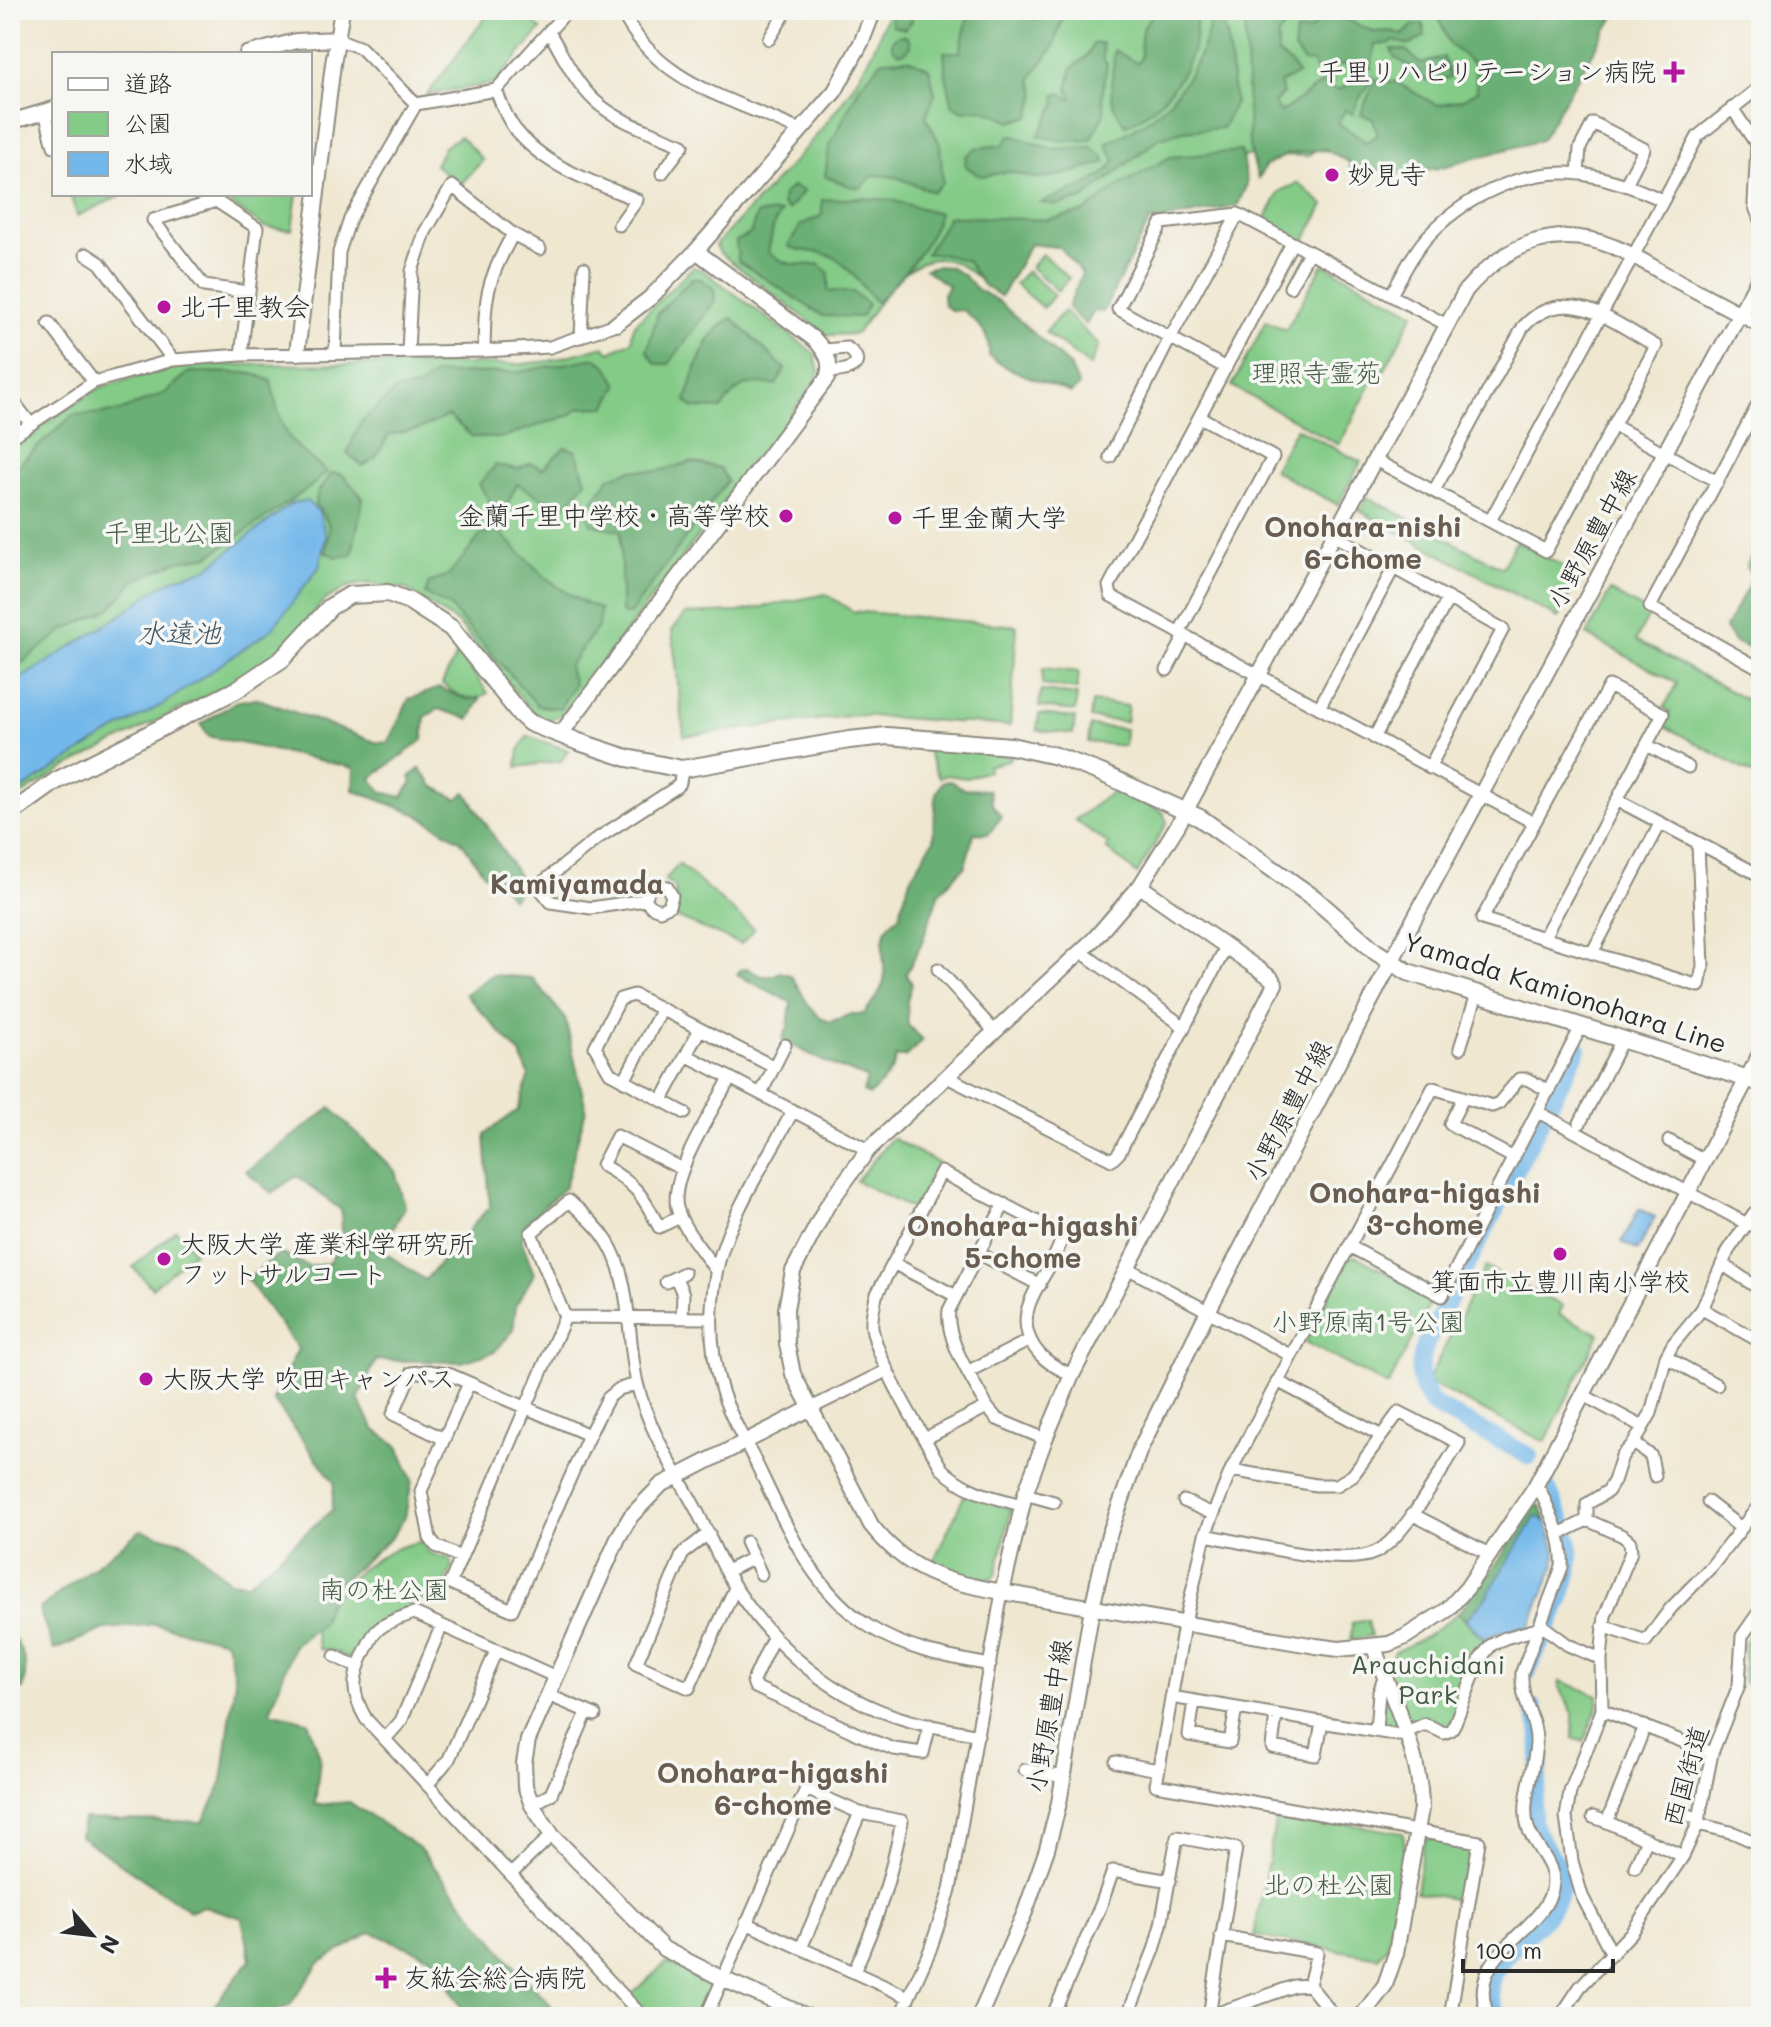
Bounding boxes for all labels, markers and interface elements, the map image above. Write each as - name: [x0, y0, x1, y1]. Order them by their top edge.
- legend: [52, 52, 312, 196]
- place label: 千里リハビリテーション病院: [1319, 54, 1656, 88]
- marker: 千里リハビリテーション病院: [1663, 61, 1685, 83]
- text: 道路: [124, 67, 172, 98]
- text: 公園: [124, 107, 172, 138]
- text: 水域: [124, 147, 172, 178]
- place label: 妙見寺: [1348, 157, 1426, 191]
- marker: 妙見寺: [1323, 166, 1341, 184]
- place label: 北千里教会: [180, 289, 310, 323]
- marker: 北千里教会: [155, 298, 173, 316]
- park label: 理照寺霊苑: [1251, 355, 1381, 389]
- street label: 小野原豊中線: [1538, 462, 1644, 615]
- place label: 金蘭千里中学校・高等学校: [458, 498, 770, 532]
- place label: 千里金蘭大学: [911, 500, 1067, 534]
- marker: 金蘭千里中学校・高等学校: [777, 507, 795, 525]
- district label: Onohara-nishi 6-chome: [1264, 508, 1462, 576]
- marker: 千里金蘭大学: [886, 509, 904, 527]
- park label: 千里北公園: [104, 515, 234, 549]
- water label: 水遠池: [137, 614, 222, 650]
- district label: Kamiyamada: [490, 865, 664, 902]
- street label: Yamada Kamionohara Line: [1400, 924, 1731, 1060]
- street label: 小野原豊中線: [1235, 1034, 1339, 1187]
- district label: Onohara-higashi 3-chome: [1309, 1174, 1541, 1242]
- district label: Onohara-higashi 5-chome: [907, 1207, 1139, 1275]
- place label: 大阪大学 産業科学研究所 フットサルコート: [180, 1226, 474, 1290]
- marker: 箕面市立豊川南小学校: [1551, 1245, 1569, 1263]
- marker: 大阪大学 産業科学研究所 フットサルコート: [155, 1250, 173, 1268]
- place label: 箕面市立豊川南小学校: [1430, 1264, 1690, 1298]
- park label: 小野原南1号公園: [1271, 1304, 1465, 1338]
- place label: 大阪大学 吹田キャンパス: [162, 1361, 455, 1395]
- marker: 大阪大学 吹田キャンパス: [137, 1370, 155, 1388]
- park label: 南の杜公園: [319, 1572, 449, 1606]
- street label: 小野原豊中線: [1018, 1636, 1078, 1796]
- park label: Arauchidani Park: [1351, 1647, 1505, 1711]
- street label: 西国街道: [1654, 1721, 1716, 1830]
- district label: Onohara-higashi 6-chome: [657, 1754, 889, 1822]
- park label: 北の杜公園: [1264, 1867, 1394, 1901]
- north arrow: [52, 1895, 132, 1975]
- scale bar: [1463, 1923, 1613, 1973]
- text: N: [93, 1930, 127, 1959]
- text: 100 m: [1475, 1934, 1542, 1965]
- place label: 友紘会総合病院: [404, 1960, 586, 1994]
- marker: 友紘会総合病院: [375, 1967, 397, 1989]

